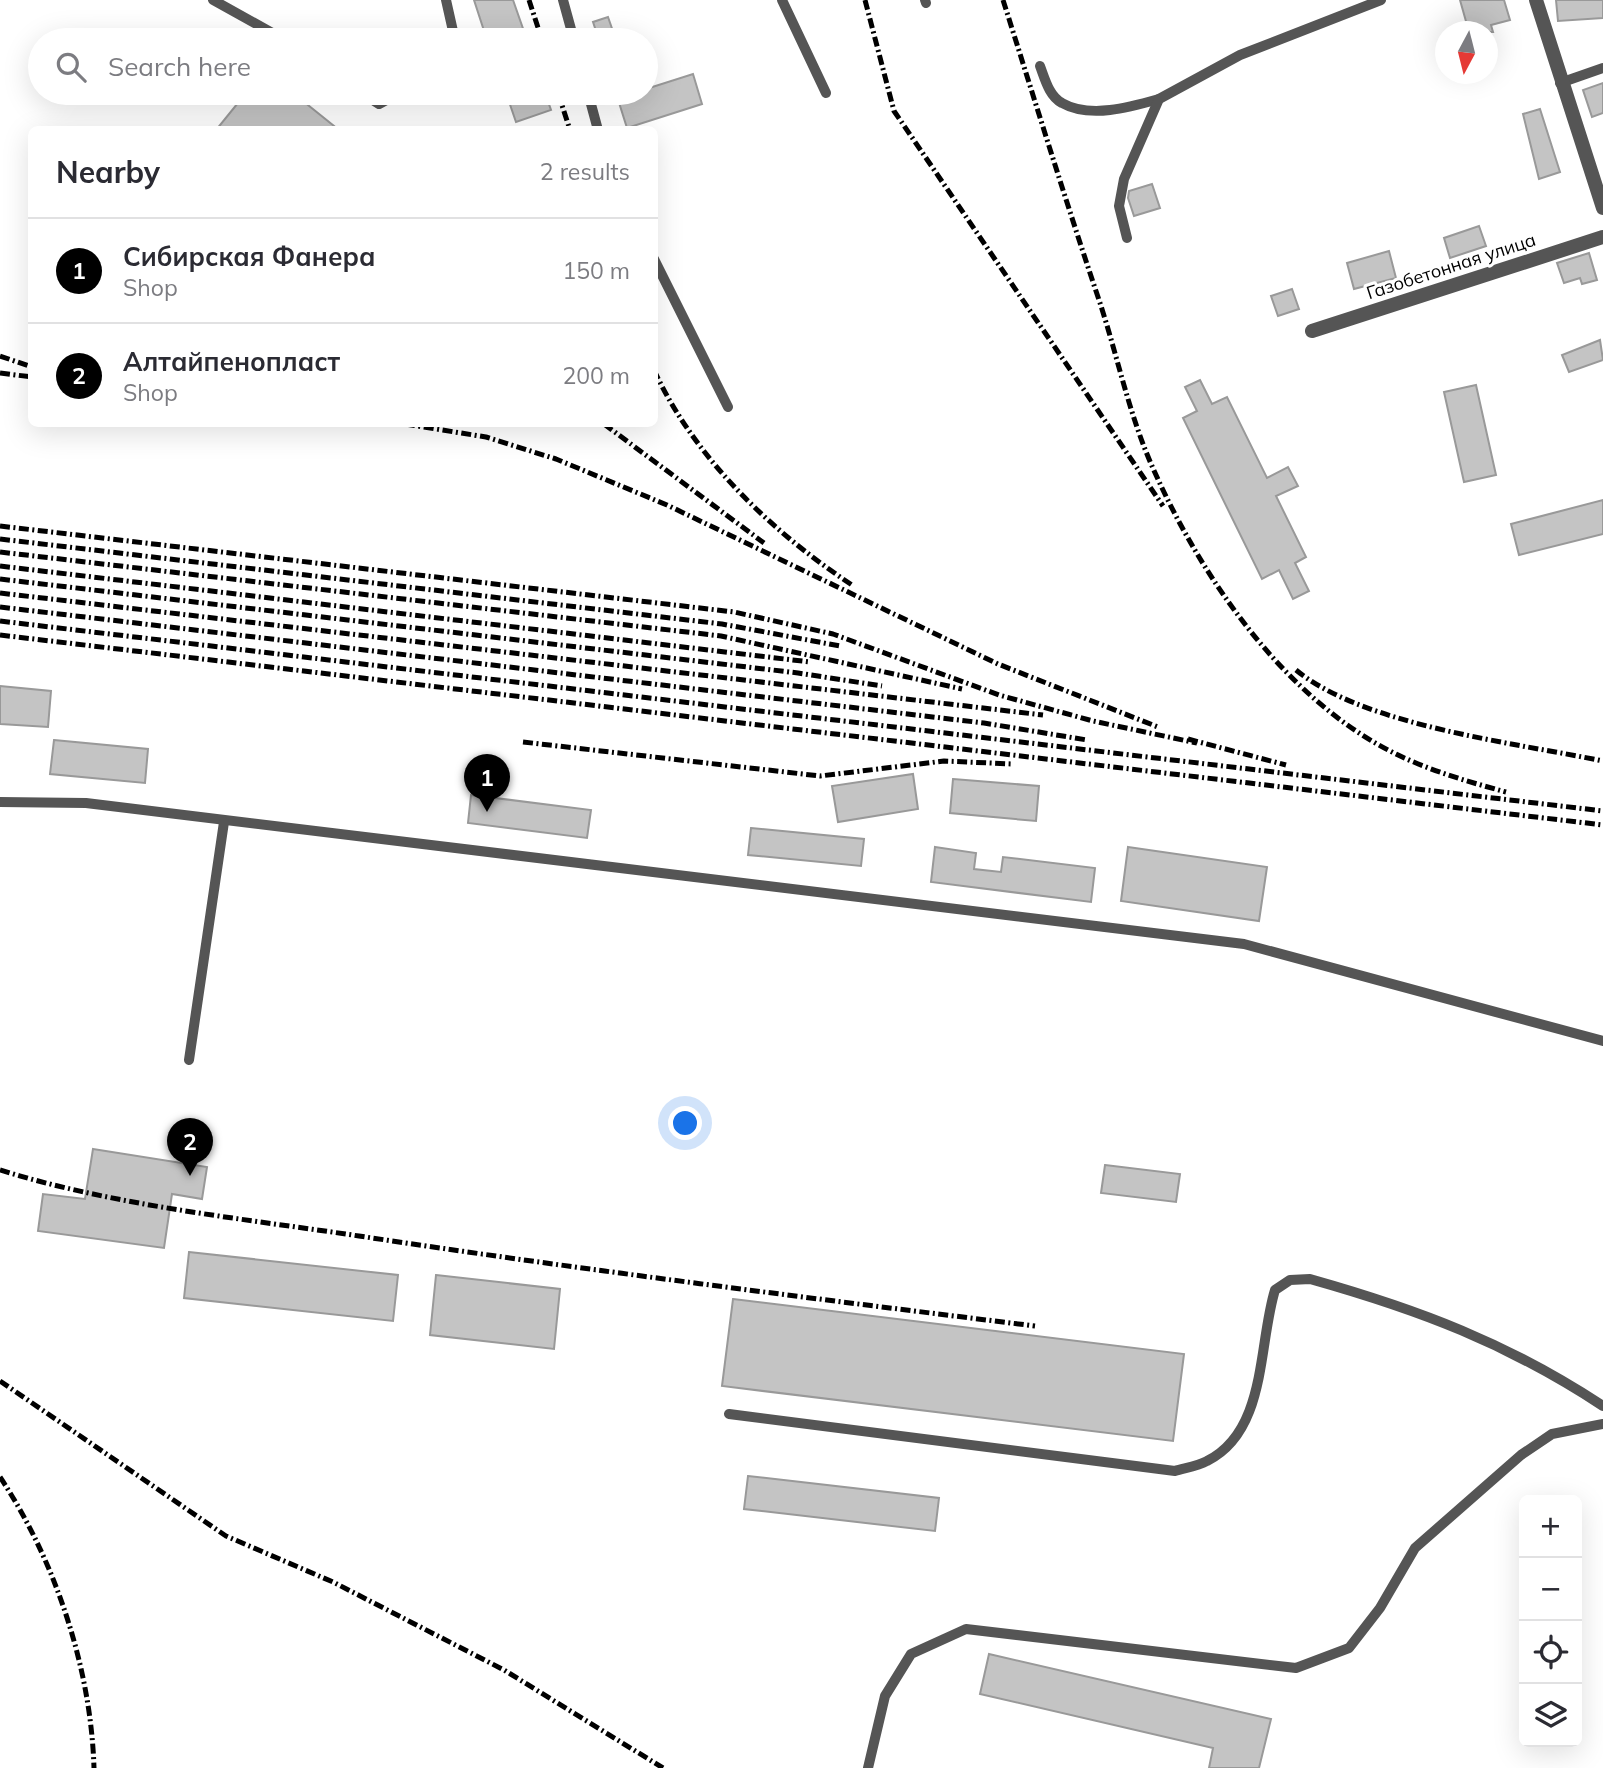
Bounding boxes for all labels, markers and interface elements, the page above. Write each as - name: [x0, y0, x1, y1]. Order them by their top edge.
- north arrow: [1435, 21, 1498, 84]
- search box: [28, 28, 658, 105]
- icon: search: [52, 48, 90, 86]
- text: Search here: [108, 50, 251, 83]
- text: Nearby: [56, 153, 160, 191]
- text: 2 results: [540, 157, 630, 186]
- street label: Газобетонная улица: [1363, 228, 1539, 304]
- text: Сибирская Фанера: [123, 240, 376, 273]
- text: 1: [72, 256, 86, 285]
- text: 150 m: [562, 256, 630, 285]
- text: Shop: [123, 273, 178, 302]
- text: Алтайпенопласт: [123, 345, 340, 378]
- text: 2: [72, 361, 86, 390]
- text: 200 m: [562, 361, 630, 390]
- text: Shop: [123, 378, 178, 407]
- pin: 1: [464, 754, 510, 812]
- your location: [668, 1106, 702, 1140]
- pin: 2: [167, 1118, 213, 1176]
- map controls: [1519, 1495, 1582, 1747]
- button: +: [1519, 1495, 1582, 1558]
- button: −: [1519, 1558, 1582, 1621]
- button: locate: [1519, 1621, 1582, 1684]
- button: layers: [1519, 1684, 1582, 1747]

